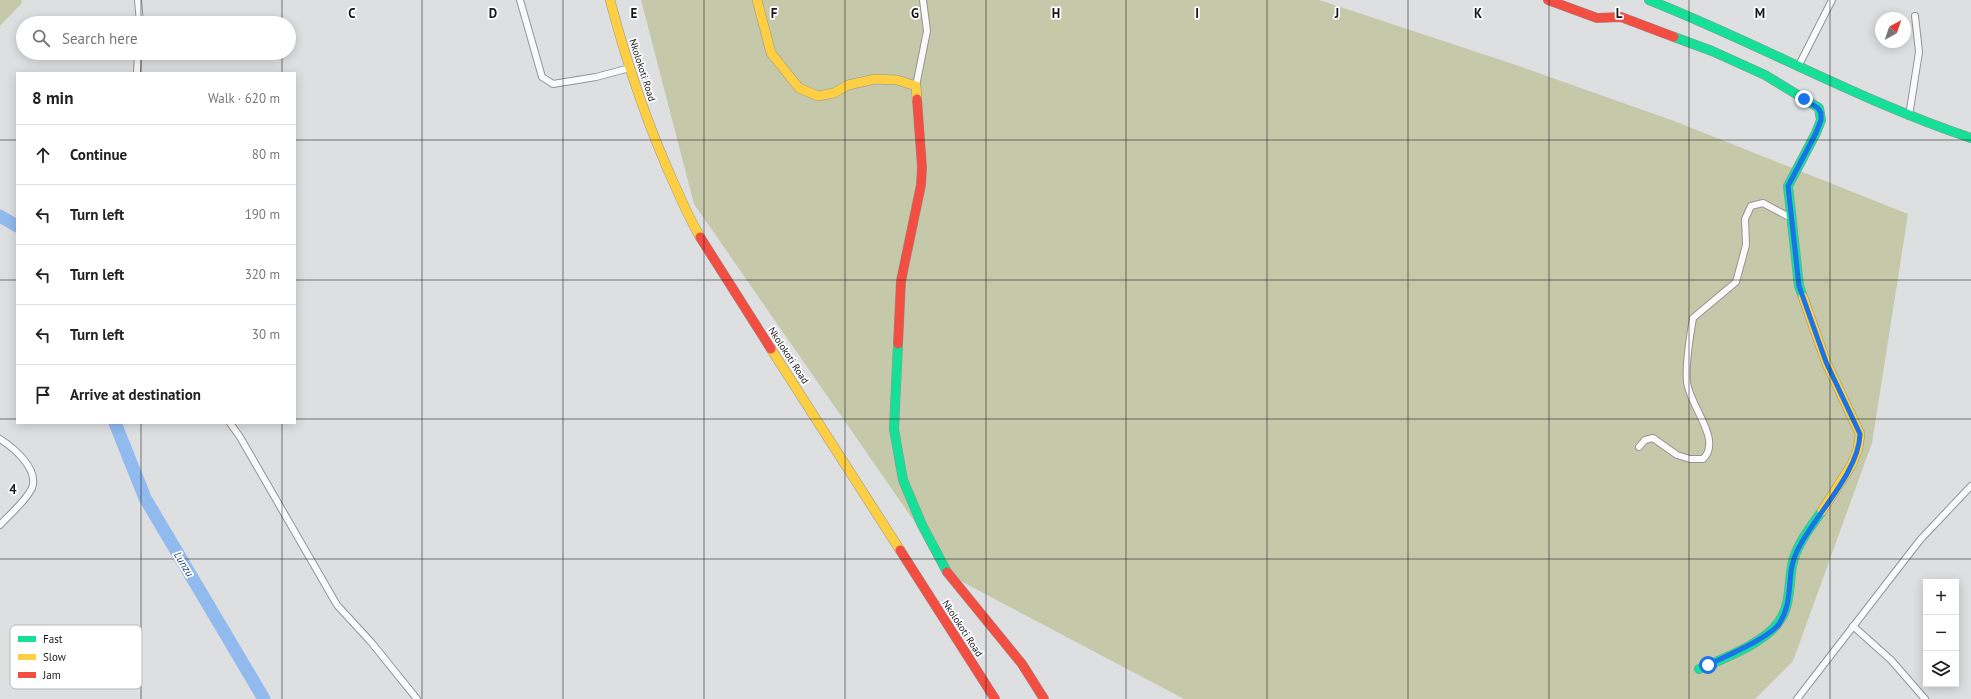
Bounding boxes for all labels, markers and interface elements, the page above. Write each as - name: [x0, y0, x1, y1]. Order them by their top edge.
- text: C: [348, 5, 356, 22]
- text: D: [489, 5, 497, 22]
- text: E: [631, 5, 638, 22]
- text: F: [771, 5, 778, 22]
- text: G: [911, 5, 919, 22]
- text: H: [1052, 5, 1060, 22]
- text: I: [1195, 5, 1199, 22]
- text: J: [1334, 5, 1339, 22]
- text: K: [1474, 5, 1482, 22]
- text: L: [1616, 5, 1623, 22]
- text: M: [1755, 5, 1765, 22]
- north arrow: [1875, 12, 1911, 48]
- search box: [16, 16, 296, 60]
- icon: search: [30, 27, 52, 49]
- text: Search here: [62, 29, 138, 48]
- street label: Nkolokoti Road: [626, 37, 659, 103]
- text: 8 min: [32, 87, 73, 109]
- text: Walk · 620 m: [208, 90, 280, 107]
- route end: [1795, 90, 1813, 108]
- icon: ahead: [32, 144, 54, 166]
- text: Continue: [70, 145, 127, 164]
- text: 80 m: [252, 146, 280, 163]
- icon: left: [32, 204, 54, 226]
- text: Turn left: [70, 205, 124, 224]
- text: 190 m: [245, 206, 280, 223]
- icon: left: [32, 264, 54, 286]
- text: Turn left: [70, 265, 124, 284]
- text: 320 m: [245, 266, 280, 283]
- icon: left: [32, 324, 54, 346]
- street label: Nkolokoti Road: [765, 324, 812, 386]
- text: Turn left: [70, 325, 124, 344]
- text: 30 m: [252, 326, 280, 343]
- icon: arrive: [32, 384, 54, 406]
- text: Arrive at destination: [70, 385, 201, 404]
- text: 4: [9, 481, 17, 498]
- water label: Lunzu: [171, 549, 197, 580]
- map controls: [1923, 579, 1959, 687]
- button: +: [1923, 579, 1959, 615]
- street label: Nkolokoti Road: [939, 597, 986, 659]
- button: −: [1923, 615, 1959, 651]
- legend: [10, 625, 142, 689]
- text: Fast: [43, 632, 63, 646]
- text: Slow: [43, 650, 66, 664]
- button: layers: [1923, 651, 1959, 687]
- route start: [1699, 656, 1717, 674]
- text: Jam: [42, 668, 61, 682]

